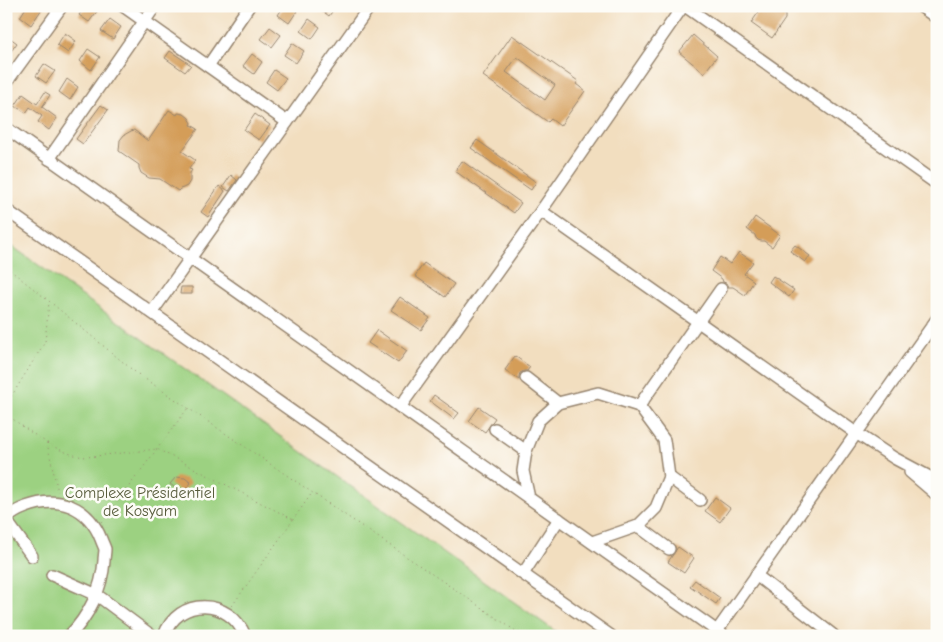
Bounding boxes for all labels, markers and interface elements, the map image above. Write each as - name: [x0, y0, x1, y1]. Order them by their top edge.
- park label: Complexe Présidentiel de Kosyam: [65, 484, 215, 520]

